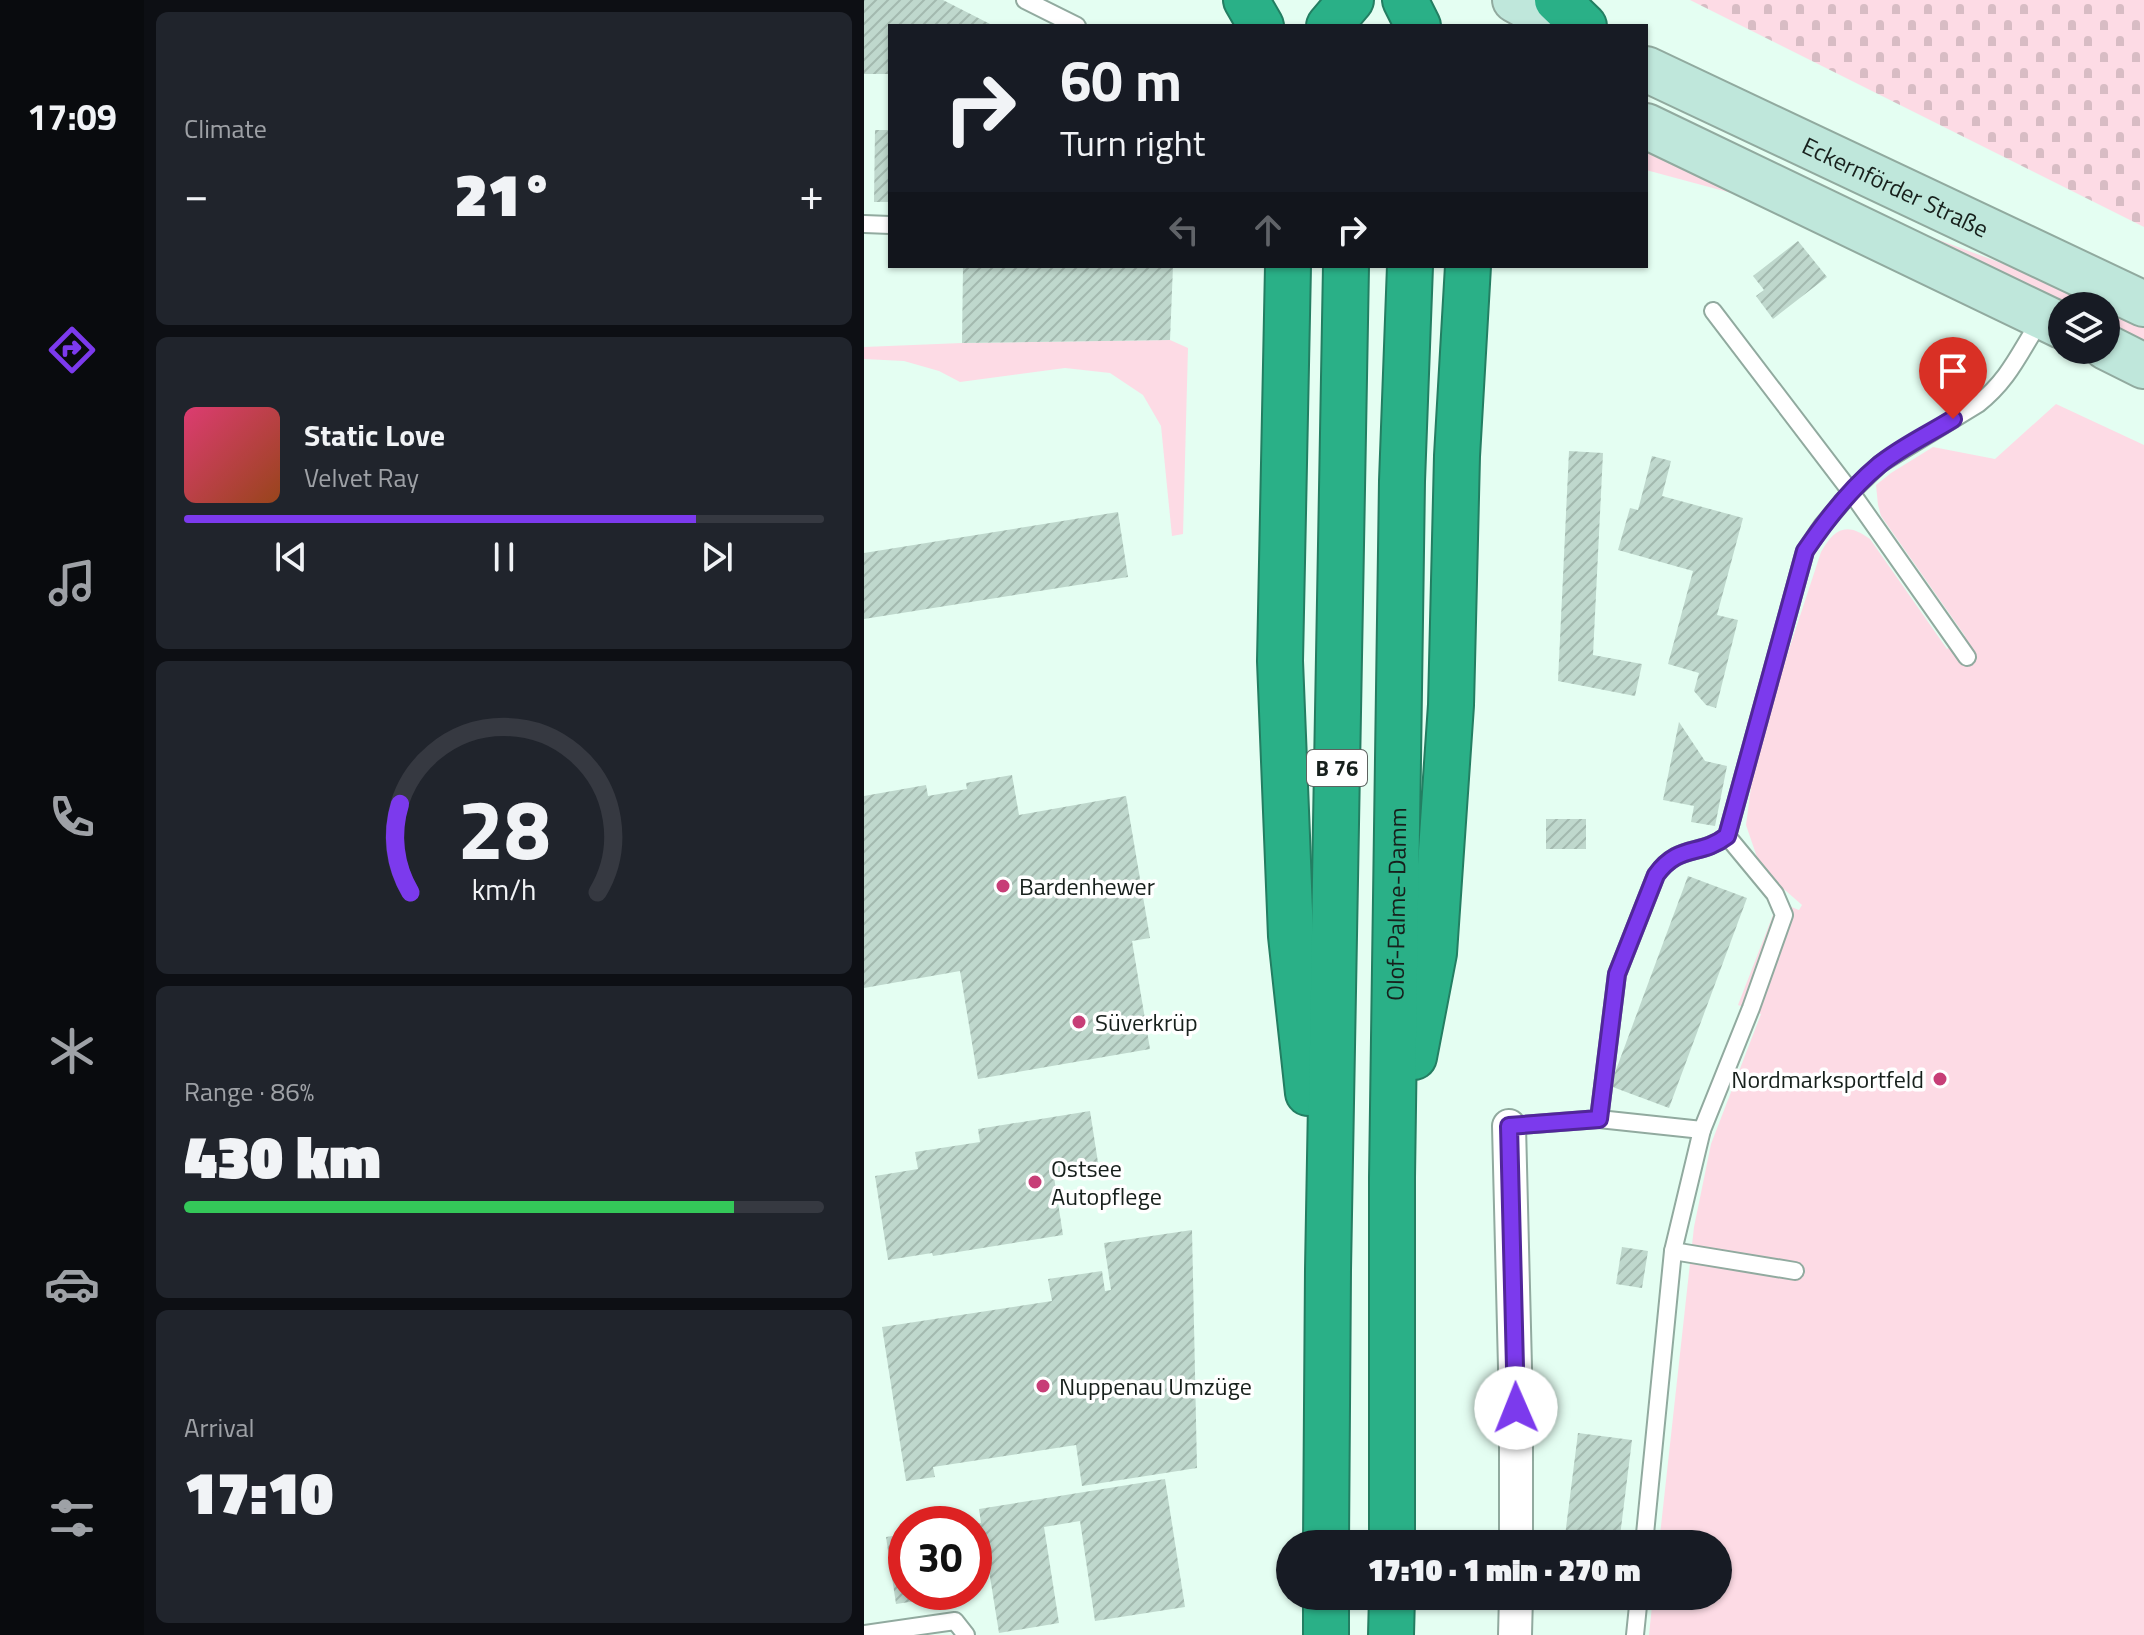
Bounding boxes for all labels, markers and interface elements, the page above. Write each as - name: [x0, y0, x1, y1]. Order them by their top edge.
- text: 60 m: [1060, 38, 1182, 123]
- icon: right: [928, 56, 1032, 160]
- text: 17:09: [27, 89, 117, 144]
- text: Climate: [184, 109, 267, 148]
- text: Turn right: [1060, 115, 1205, 170]
- street label: Eckernförder Straße: [1796, 127, 1995, 246]
- text: 21°: [455, 148, 554, 239]
- text: −: [184, 160, 209, 227]
- text: +: [799, 160, 824, 227]
- icon: left: [1162, 208, 1206, 252]
- icon: ahead: [1246, 208, 1290, 252]
- icon: right: [1330, 208, 1374, 252]
- map controls: [2048, 292, 2120, 364]
- button: layers: [2048, 292, 2120, 364]
- icon: directions: [44, 322, 100, 378]
- pin: [1919, 337, 1987, 419]
- icon: arrive: [1931, 349, 1975, 393]
- text: Static Love: [304, 412, 445, 458]
- text: Velvet Ray: [304, 458, 419, 497]
- icon: previous: [269, 535, 313, 579]
- icon: pause: [482, 535, 526, 579]
- icon: next: [695, 535, 739, 579]
- icon: music: [44, 555, 100, 611]
- road number: B 76: [1307, 750, 1367, 786]
- text: 28: [457, 765, 551, 891]
- icon: phone: [44, 789, 100, 845]
- street label: Olof-Palme-Damm: [1377, 807, 1415, 1001]
- place label: Bardenhewer: [1019, 868, 1155, 904]
- text: km/h: [472, 869, 536, 912]
- marker: Bardenhewer: [994, 877, 1012, 895]
- place label: Süverkrüp: [1095, 1004, 1198, 1040]
- marker: Süverkrüp: [1070, 1013, 1088, 1031]
- icon: climate: [44, 1023, 100, 1079]
- place label: Nordmarksportfeld: [1731, 1061, 1924, 1097]
- marker: Nordmarksportfeld: [1931, 1070, 1949, 1088]
- text: Range · 86%: [184, 1072, 314, 1111]
- text: 430 km: [184, 1110, 381, 1201]
- place label: Ostsee Autopflege: [1051, 1150, 1162, 1214]
- marker: Ostsee Autopflege: [1026, 1173, 1044, 1191]
- icon: car: [44, 1256, 100, 1312]
- position arrow: [1474, 1366, 1558, 1450]
- place label: Nuppenau Umzüge: [1059, 1368, 1252, 1404]
- marker: Nuppenau Umzüge: [1034, 1377, 1052, 1395]
- text: Arrival: [184, 1408, 255, 1447]
- text: 17:10: [184, 1446, 333, 1537]
- icon: filters: [44, 1490, 100, 1546]
- speed limit sign: 30: [888, 1506, 992, 1610]
- text: 17:10 · 1 min · 270 m: [1368, 1547, 1640, 1593]

